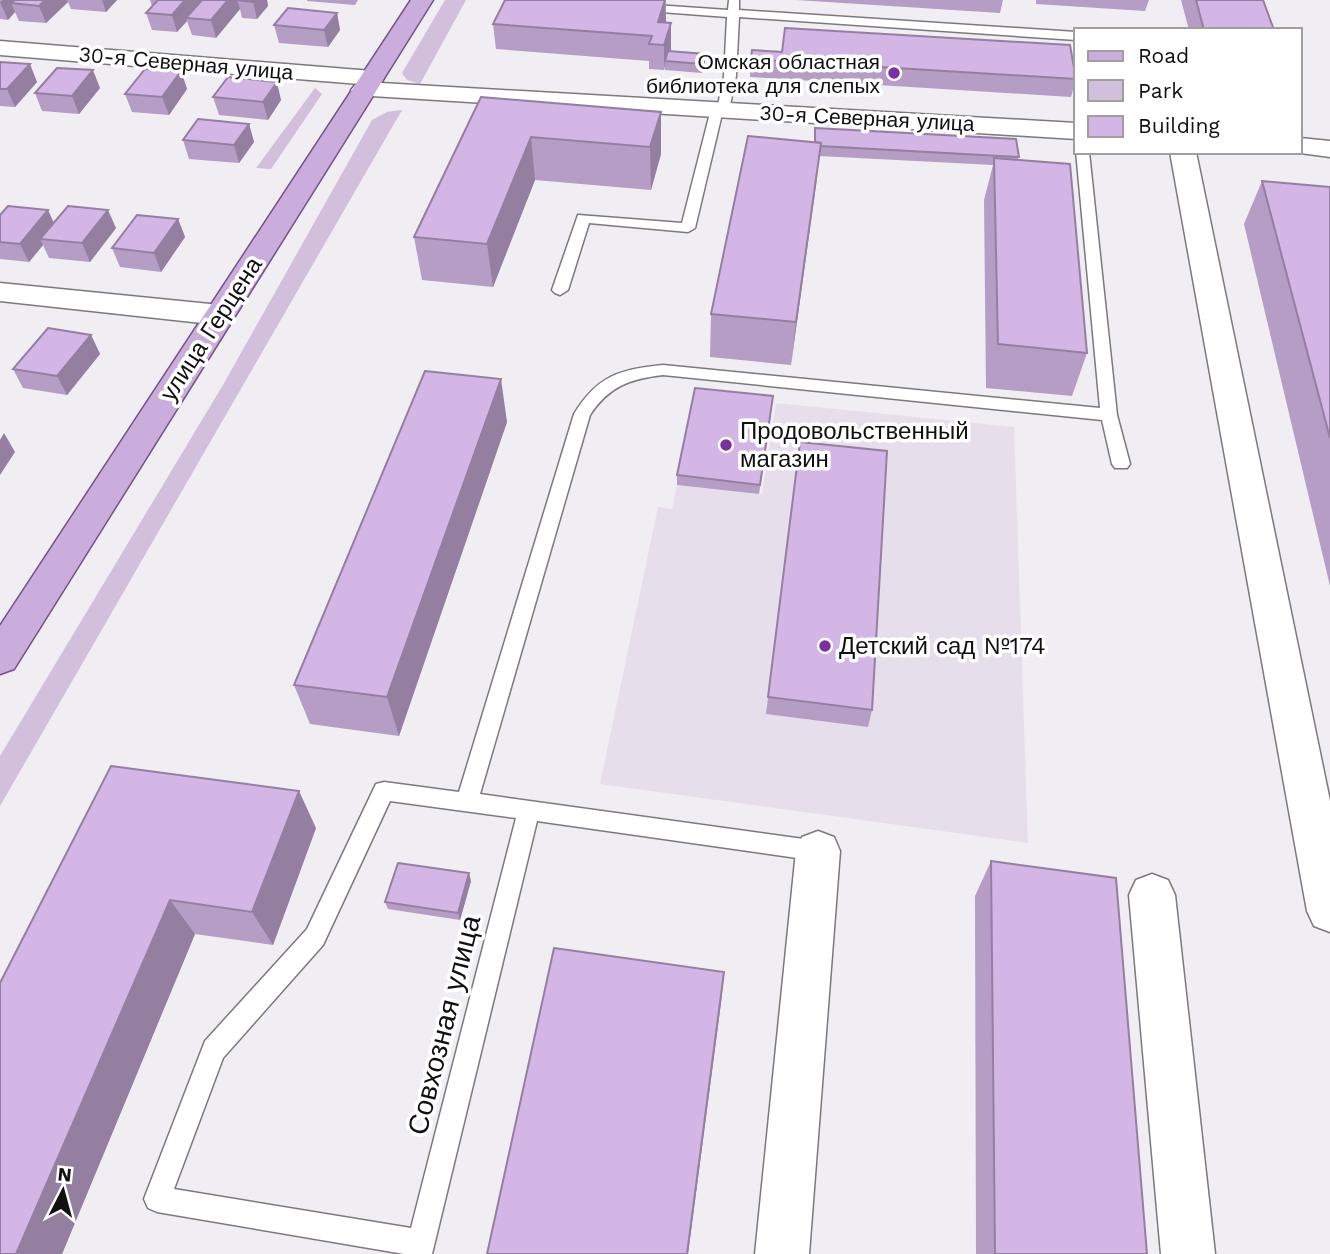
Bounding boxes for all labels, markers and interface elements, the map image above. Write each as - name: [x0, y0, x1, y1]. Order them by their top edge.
- legend: [1074, 28, 1302, 154]
- street label: 30-я Северная улица: [78, 41, 295, 85]
- text: Road: [1138, 43, 1189, 68]
- place label: Омская областная библиотека для слепых: [646, 49, 880, 98]
- marker: Омская областная библиотека для слепых: [886, 65, 902, 81]
- text: Park: [1138, 78, 1183, 103]
- street label: 30-я Северная улица: [759, 100, 975, 136]
- text: Building: [1138, 113, 1220, 138]
- street label: улица Герцена: [154, 251, 268, 406]
- place label: Продовольственный магазин: [740, 417, 969, 473]
- marker: Продовольственный магазин: [718, 437, 734, 453]
- place label: Детский сад №174: [839, 632, 1046, 660]
- marker: Детский сад №174: [817, 638, 833, 654]
- street label: Совхозная улица: [401, 911, 487, 1138]
- north arrow: [28, 1156, 98, 1226]
- text: N: [57, 1162, 73, 1187]

